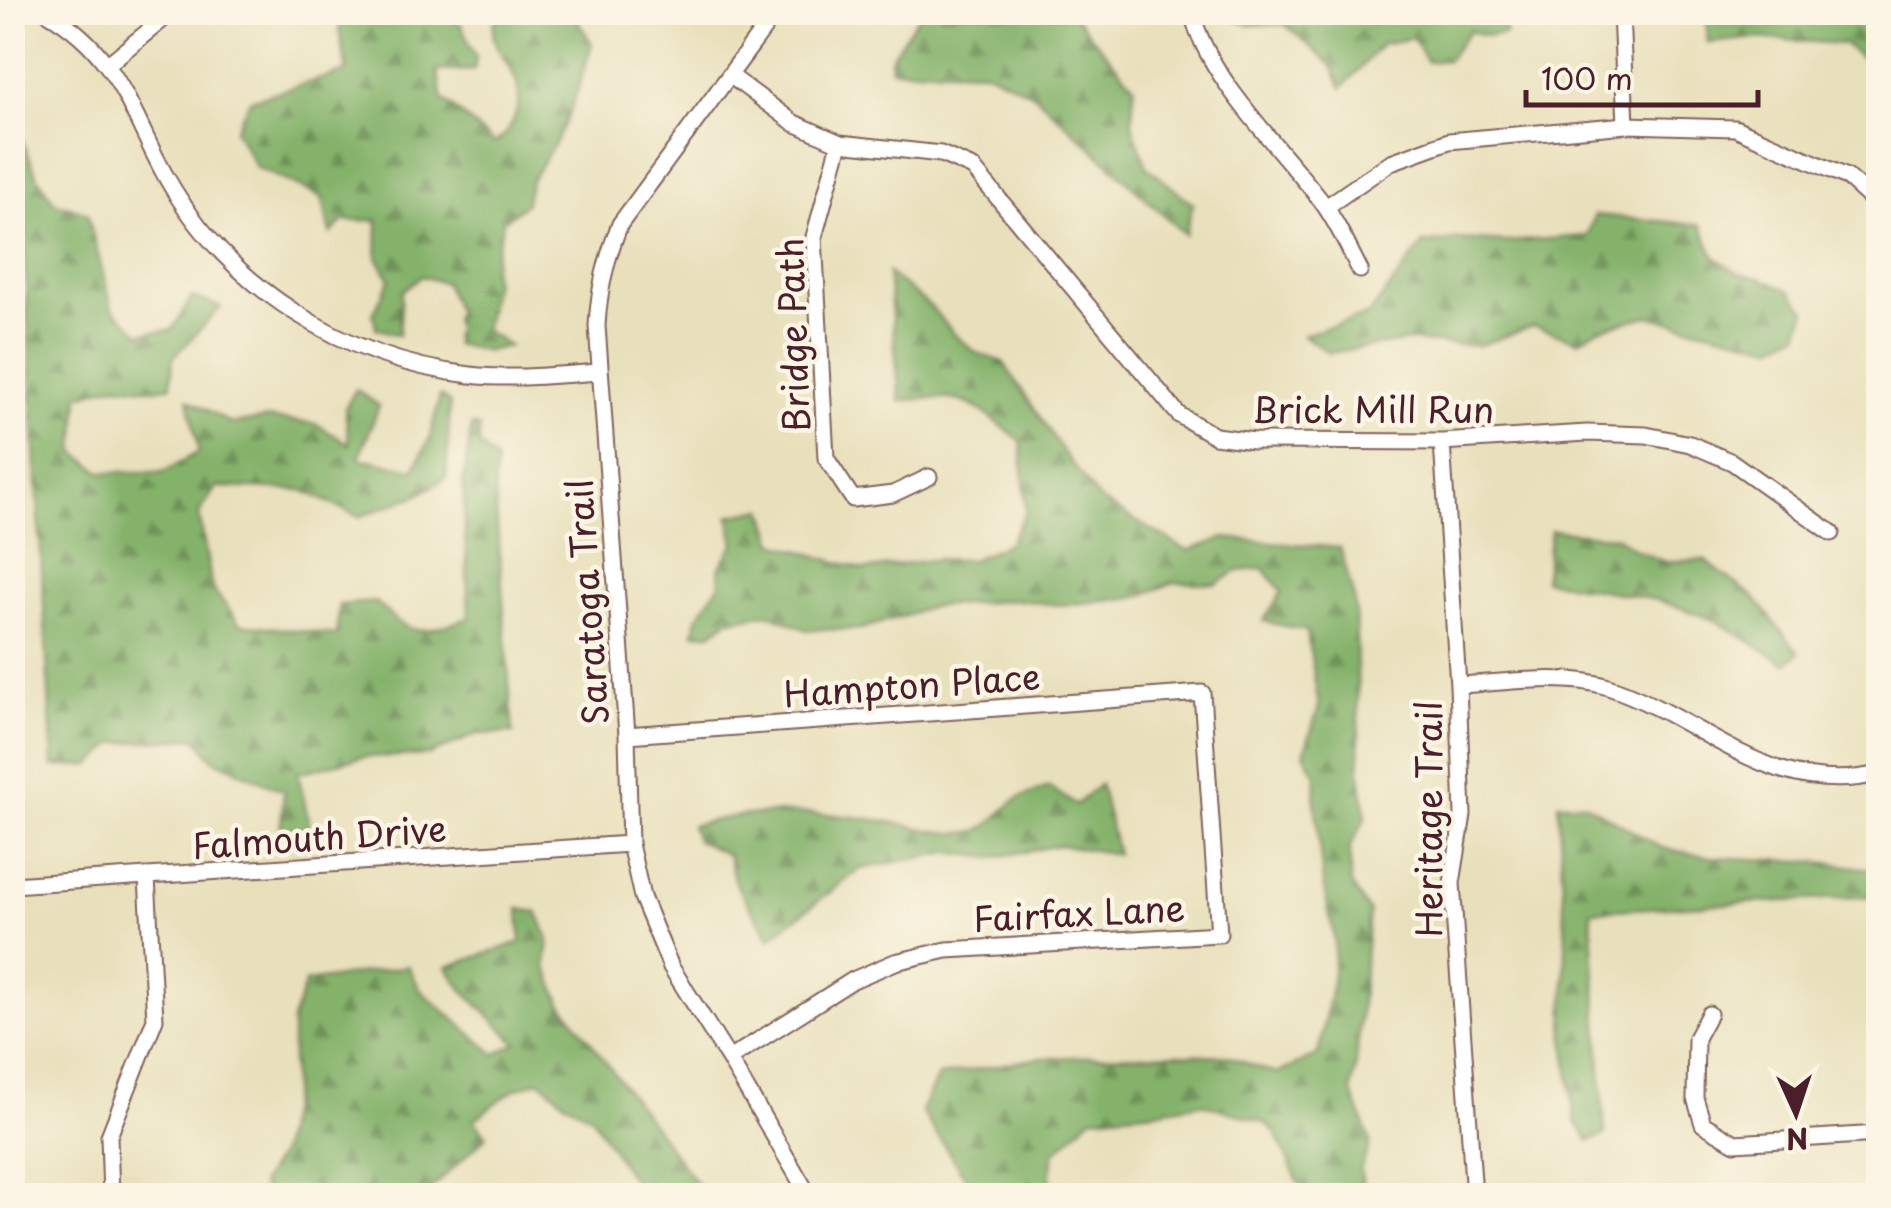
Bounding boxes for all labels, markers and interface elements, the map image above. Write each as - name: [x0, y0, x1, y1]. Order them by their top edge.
- scale bar: [1526, 45, 1758, 107]
- text: 100 m: [1541, 55, 1633, 100]
- street label: Bridge Path: [762, 237, 822, 433]
- street label: Brick Mill Run: [1252, 382, 1494, 435]
- street label: Saratoga Trail: [551, 477, 621, 727]
- street label: Hampton Place: [782, 649, 1042, 719]
- street label: Heritage Trail: [1401, 701, 1454, 937]
- street label: Falmouth Drive: [190, 801, 448, 871]
- street label: Fairfax Lane: [972, 880, 1186, 944]
- north arrow: [1746, 1063, 1846, 1163]
- text: N: [1785, 1117, 1810, 1162]

